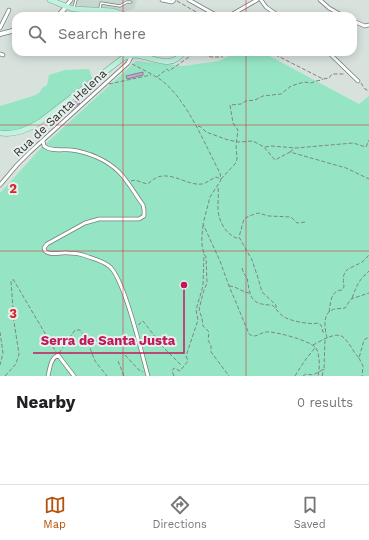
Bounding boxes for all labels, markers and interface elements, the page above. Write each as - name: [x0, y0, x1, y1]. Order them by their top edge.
- search box: [12, 12, 357, 56]
- icon: search: [26, 23, 48, 45]
- text: Search here: [58, 25, 146, 43]
- street label: Rua de Santa Helena: [11, 66, 110, 160]
- text: 2: [9, 181, 17, 196]
- text: 3: [9, 306, 17, 321]
- callout: Serra de Santa Justa: [33, 328, 184, 353]
- text: Serra de Santa Justa: [41, 333, 176, 348]
- text: Nearby: [16, 392, 75, 412]
- text: 0 results: [297, 395, 353, 410]
- tab: Map: [43, 494, 66, 531]
- tab: Directions: [153, 494, 207, 531]
- tab: Saved: [294, 494, 326, 531]

